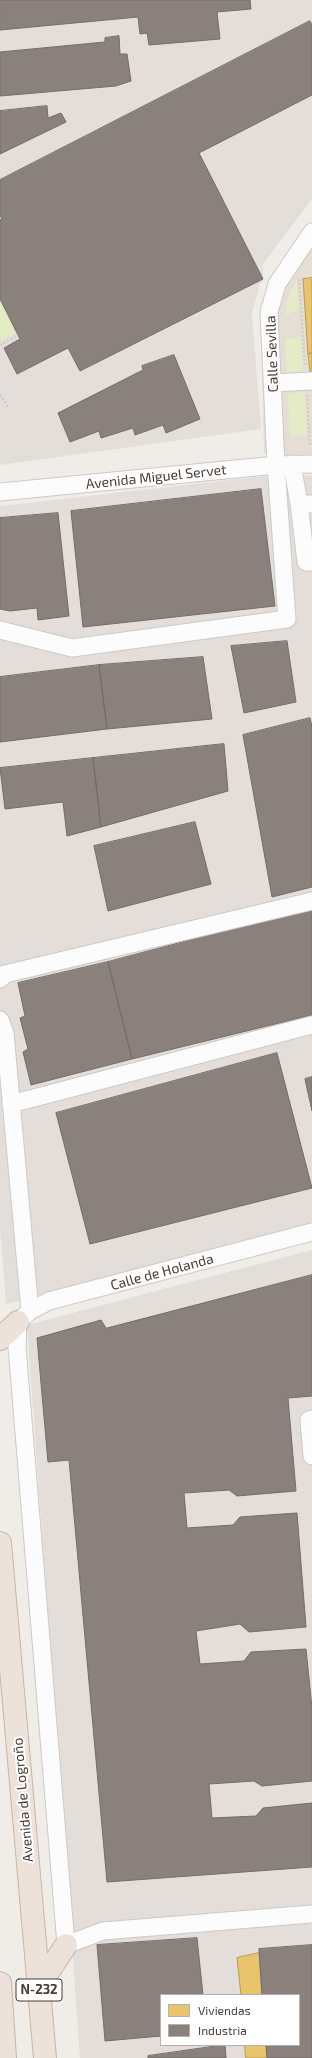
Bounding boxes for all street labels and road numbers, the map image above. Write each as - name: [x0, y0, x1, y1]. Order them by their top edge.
- street label: Calle Sevilla: [262, 315, 282, 393]
- street label: Avenida Miguel Servet: [85, 461, 227, 493]
- street label: Calle de Holanda: [108, 1250, 216, 1294]
- street label: Avenida de Logroño: [9, 1737, 37, 1863]
- road number: N-232: [16, 1979, 62, 2001]

